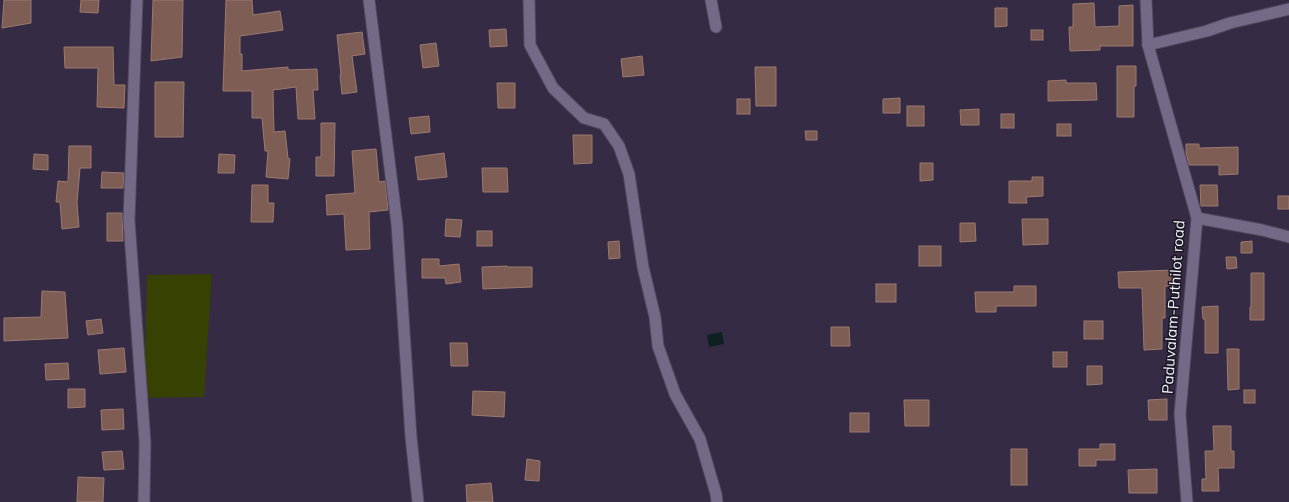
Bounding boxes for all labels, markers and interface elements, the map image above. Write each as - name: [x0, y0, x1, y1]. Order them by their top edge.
- street label: Paduvalam-Puthilot road: [1157, 219, 1189, 395]

